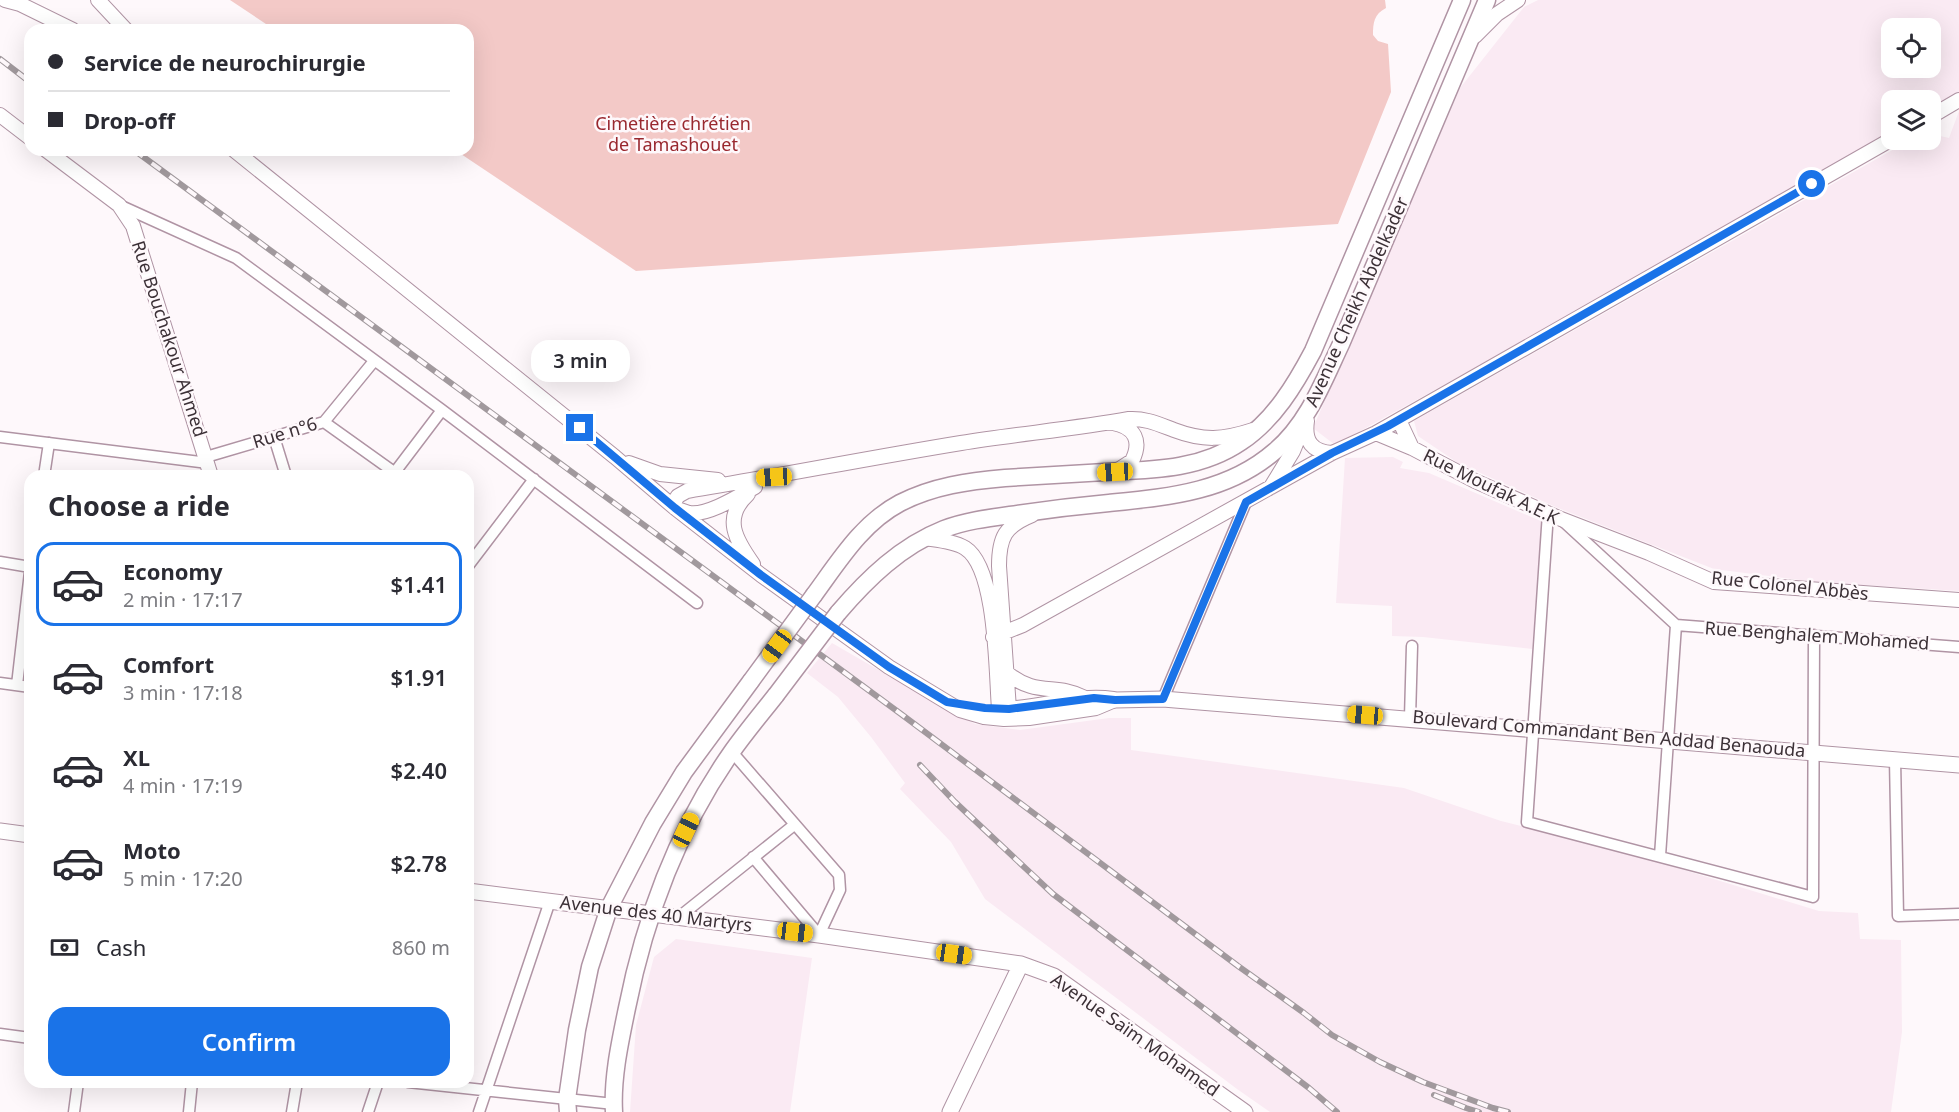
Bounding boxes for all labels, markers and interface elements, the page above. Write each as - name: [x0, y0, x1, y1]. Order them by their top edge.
- map controls: [1881, 18, 1941, 150]
- button: locate: [1881, 18, 1941, 78]
- text: Service de neurochirurgie: [84, 47, 366, 77]
- button: layers: [1881, 90, 1941, 150]
- text: Drop-off: [84, 105, 175, 135]
- park label: Cimetière chrétien de Tamashouet: [595, 111, 751, 156]
- route start: [1798, 170, 1825, 197]
- street label: Avenue Cheikh Abdelkader: [1299, 192, 1414, 410]
- street label: Rue Bouchakour Ahmed: [127, 237, 213, 440]
- callout: 3 min: [530, 341, 630, 383]
- text: 3 min: [553, 347, 608, 374]
- street label: Rue n°6: [250, 411, 320, 453]
- route end: [566, 414, 593, 441]
- street label: Rue Moufak A.E.K: [1419, 443, 1564, 530]
- car: [1097, 462, 1133, 482]
- car: [756, 467, 792, 487]
- text: Choose a ride: [48, 487, 230, 524]
- text: Economy: [123, 556, 222, 586]
- icon: car: [51, 557, 105, 611]
- street label: Rue Colonel Abbès: [1710, 565, 1870, 605]
- text: $1.41: [391, 569, 447, 599]
- text: 2 min · 17:17: [123, 586, 243, 613]
- street label: Rue Benghalem Mohamed: [1704, 615, 1930, 655]
- car: [759, 626, 795, 666]
- text: Comfort: [123, 649, 214, 679]
- icon: car: [51, 650, 105, 704]
- text: $1.91: [391, 662, 447, 692]
- text: 3 min · 17:18: [123, 679, 243, 706]
- car: [1346, 704, 1384, 726]
- street label: Boulevard Commandant Ben Addad Benaouda: [1412, 704, 1807, 762]
- text: XL: [123, 742, 150, 772]
- icon: car: [51, 743, 105, 797]
- text: $2.40: [391, 755, 447, 785]
- text: 4 min · 17:19: [123, 772, 243, 799]
- car: [670, 810, 702, 850]
- text: Moto: [123, 835, 181, 865]
- icon: car: [51, 836, 105, 890]
- text: $2.78: [391, 848, 447, 878]
- text: 5 min · 17:20: [123, 865, 243, 892]
- street label: Avenue des 40 Martyrs: [559, 889, 753, 937]
- car: [776, 921, 814, 943]
- icon: cash: [48, 931, 81, 964]
- text: Cash: [96, 932, 146, 962]
- text: 860 m: [392, 934, 450, 961]
- car: [935, 943, 973, 965]
- street label: Avenue Saïm Mohamed: [1047, 967, 1225, 1102]
- button: Confirm: [48, 1007, 450, 1076]

